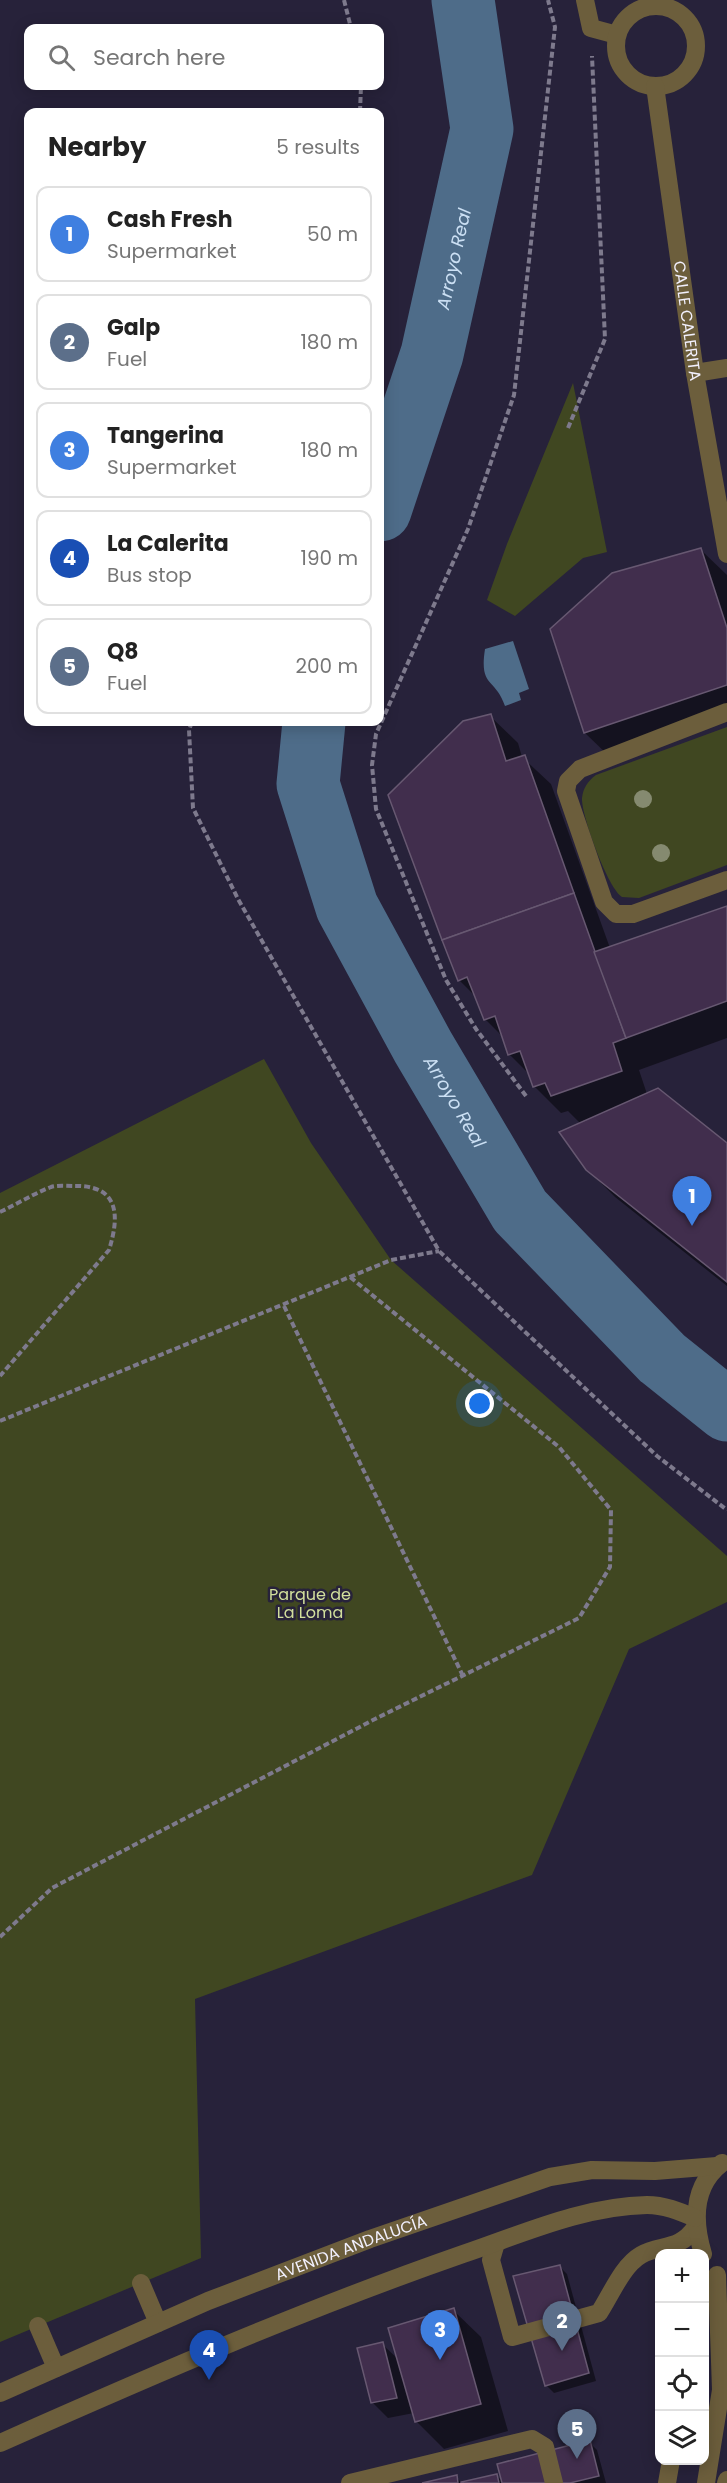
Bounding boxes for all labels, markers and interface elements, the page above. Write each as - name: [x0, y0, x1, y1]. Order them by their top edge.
- search box: [24, 24, 384, 90]
- icon: search: [45, 41, 78, 74]
- text: Search here: [93, 42, 226, 73]
- text: Nearby: [48, 129, 146, 165]
- text: 5 results: [276, 133, 360, 161]
- text: Cash Fresh: [107, 204, 233, 235]
- water label: Arroyo Real: [430, 205, 477, 313]
- text: 1: [66, 220, 73, 248]
- text: 50 m: [307, 220, 358, 248]
- text: Supermarket: [107, 237, 236, 265]
- street label: CALLE CALERITA: [668, 259, 708, 383]
- text: Galp: [107, 312, 160, 343]
- text: 2: [64, 328, 75, 356]
- text: 180 m: [300, 328, 358, 356]
- text: Fuel: [107, 345, 147, 373]
- text: Tangerina: [107, 420, 224, 451]
- text: 3: [63, 436, 76, 464]
- text: 180 m: [300, 436, 358, 464]
- text: Supermarket: [107, 453, 236, 481]
- text: La Calerita: [107, 528, 229, 559]
- text: 4: [63, 544, 76, 572]
- text: 190 m: [301, 544, 358, 572]
- text: Bus stop: [107, 561, 192, 589]
- text: Q8: [107, 636, 139, 667]
- text: 5: [63, 652, 76, 680]
- text: 200 m: [295, 652, 358, 680]
- text: Fuel: [107, 669, 147, 697]
- water label: Arroyo Real: [418, 1050, 492, 1153]
- pin: 1: [672, 1176, 712, 1226]
- your location: [465, 1389, 494, 1418]
- park label: Parque de La Loma: [269, 1583, 351, 1624]
- street label: AVENIDA ANDALUCÍA: [271, 2209, 430, 2286]
- map controls: [655, 2249, 709, 2465]
- button: +: [655, 2249, 709, 2303]
- pin: 2: [542, 2302, 582, 2351]
- button: −: [655, 2303, 709, 2357]
- pin: 3: [420, 2310, 460, 2360]
- pin: 4: [190, 2330, 228, 2380]
- button: locate: [655, 2357, 709, 2411]
- pin: 5: [558, 2410, 596, 2459]
- button: layers: [655, 2411, 709, 2465]

